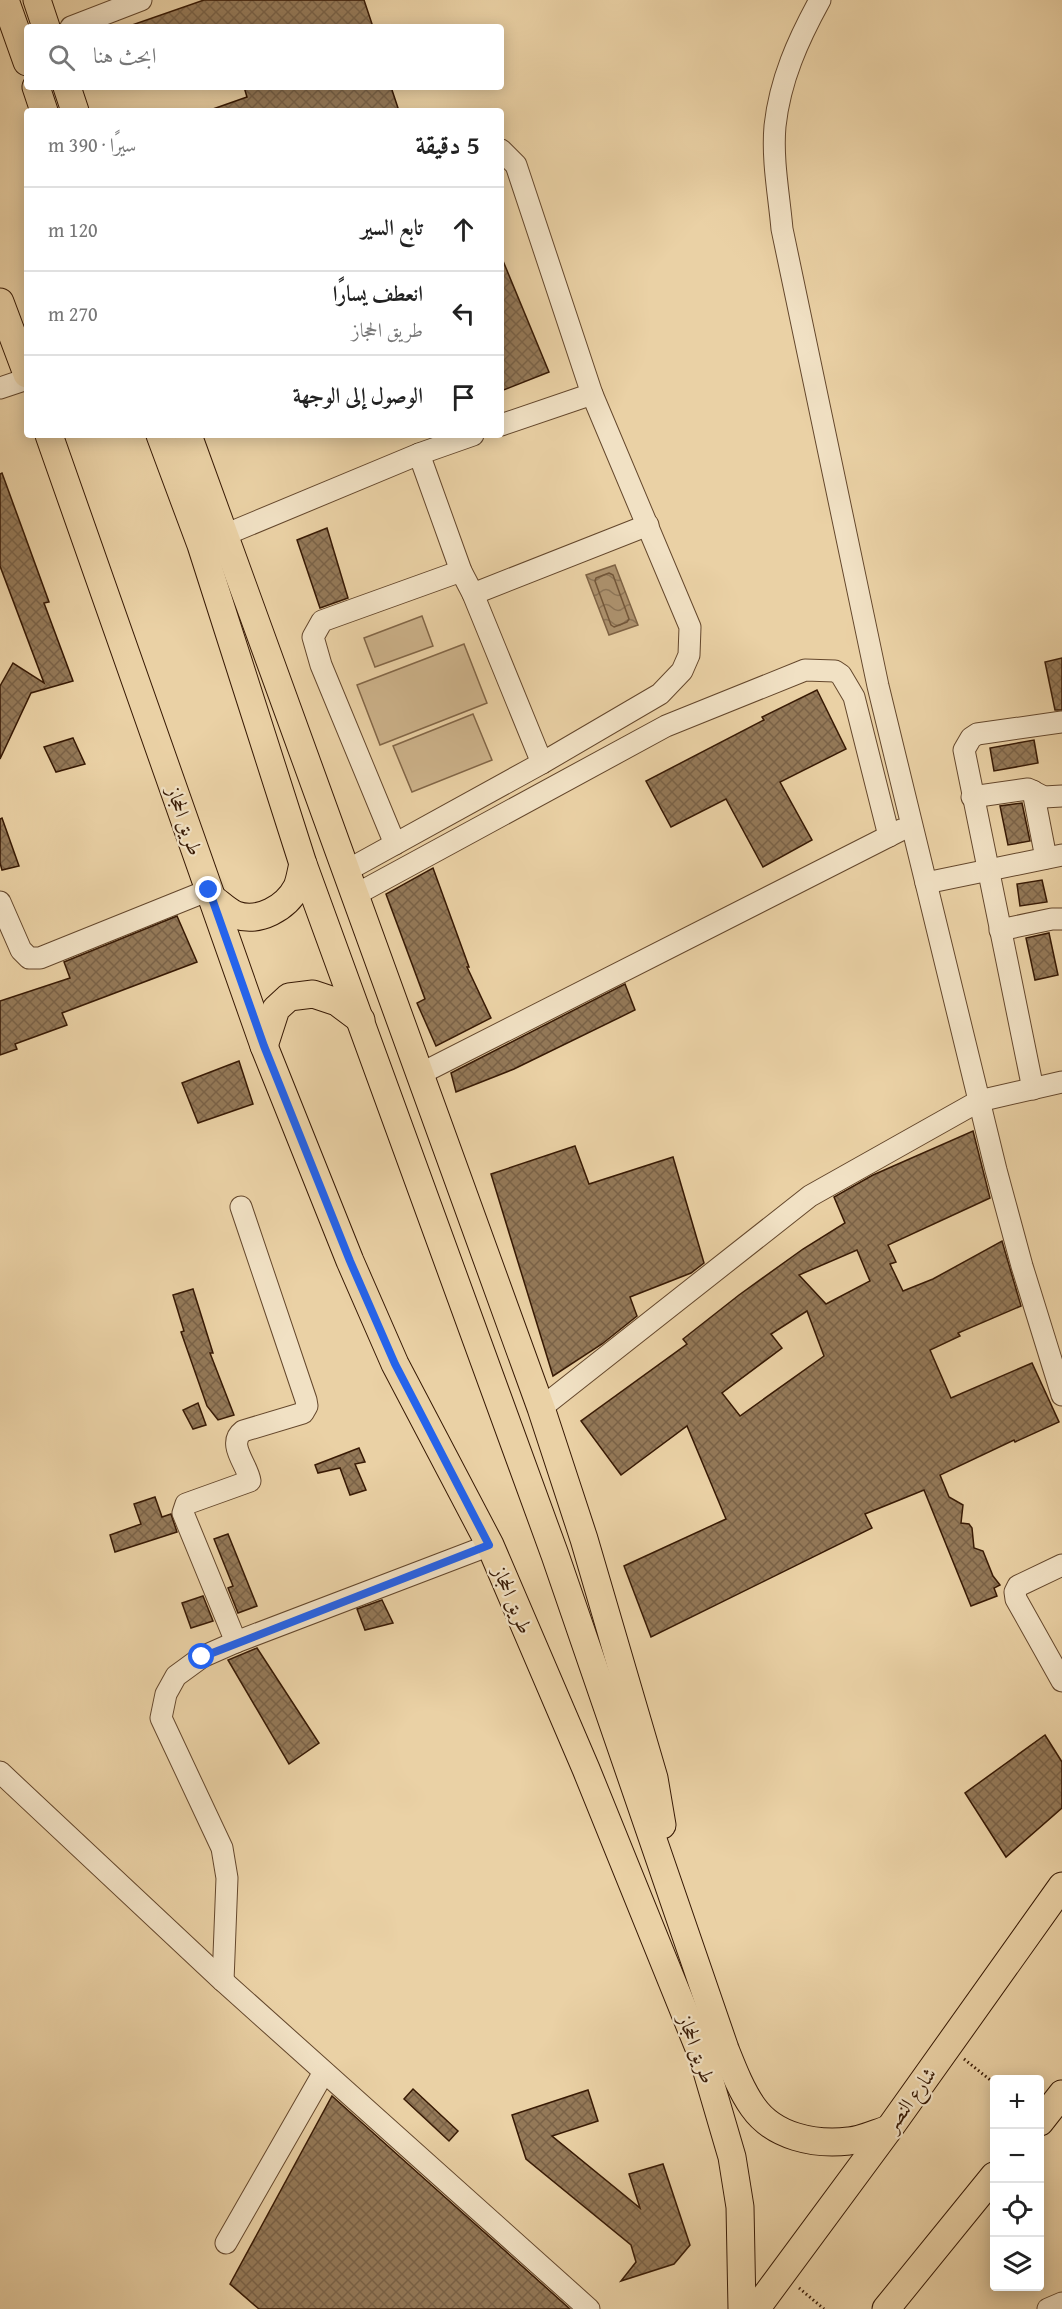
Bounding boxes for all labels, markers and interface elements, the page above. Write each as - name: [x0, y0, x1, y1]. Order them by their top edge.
- search box: [24, 24, 504, 90]
- text: ابحث هنا: [93, 39, 157, 71]
- icon: search: [45, 41, 78, 74]
- text: 5 دقيقة: [415, 125, 480, 164]
- text: سيرًا · 390 m: [48, 130, 136, 159]
- text: تابع السير: [361, 211, 423, 243]
- icon: ahead: [447, 213, 480, 246]
- text: 120 m: [48, 215, 98, 244]
- text: انعطف يسارًا: [333, 277, 423, 309]
- icon: left: [447, 297, 480, 330]
- text: 270 m: [48, 299, 98, 328]
- text: طريق الحجاز: [352, 315, 423, 344]
- text: الوصول إلى الوجهة: [293, 379, 423, 411]
- icon: arrive: [447, 381, 480, 414]
- street label: طريق الحجاز: [160, 781, 211, 859]
- route end: [195, 876, 221, 902]
- street label: طريق الحجاز: [485, 1559, 541, 1638]
- route start: [188, 1643, 214, 1669]
- street label: طريق الحجاز: [671, 2008, 723, 2087]
- street label: شارع النصر: [875, 2061, 946, 2141]
- map controls: [990, 2075, 1044, 2291]
- button: +: [990, 2075, 1044, 2129]
- button: −: [990, 2129, 1044, 2183]
- button: locate: [990, 2183, 1044, 2237]
- button: layers: [990, 2237, 1044, 2291]

